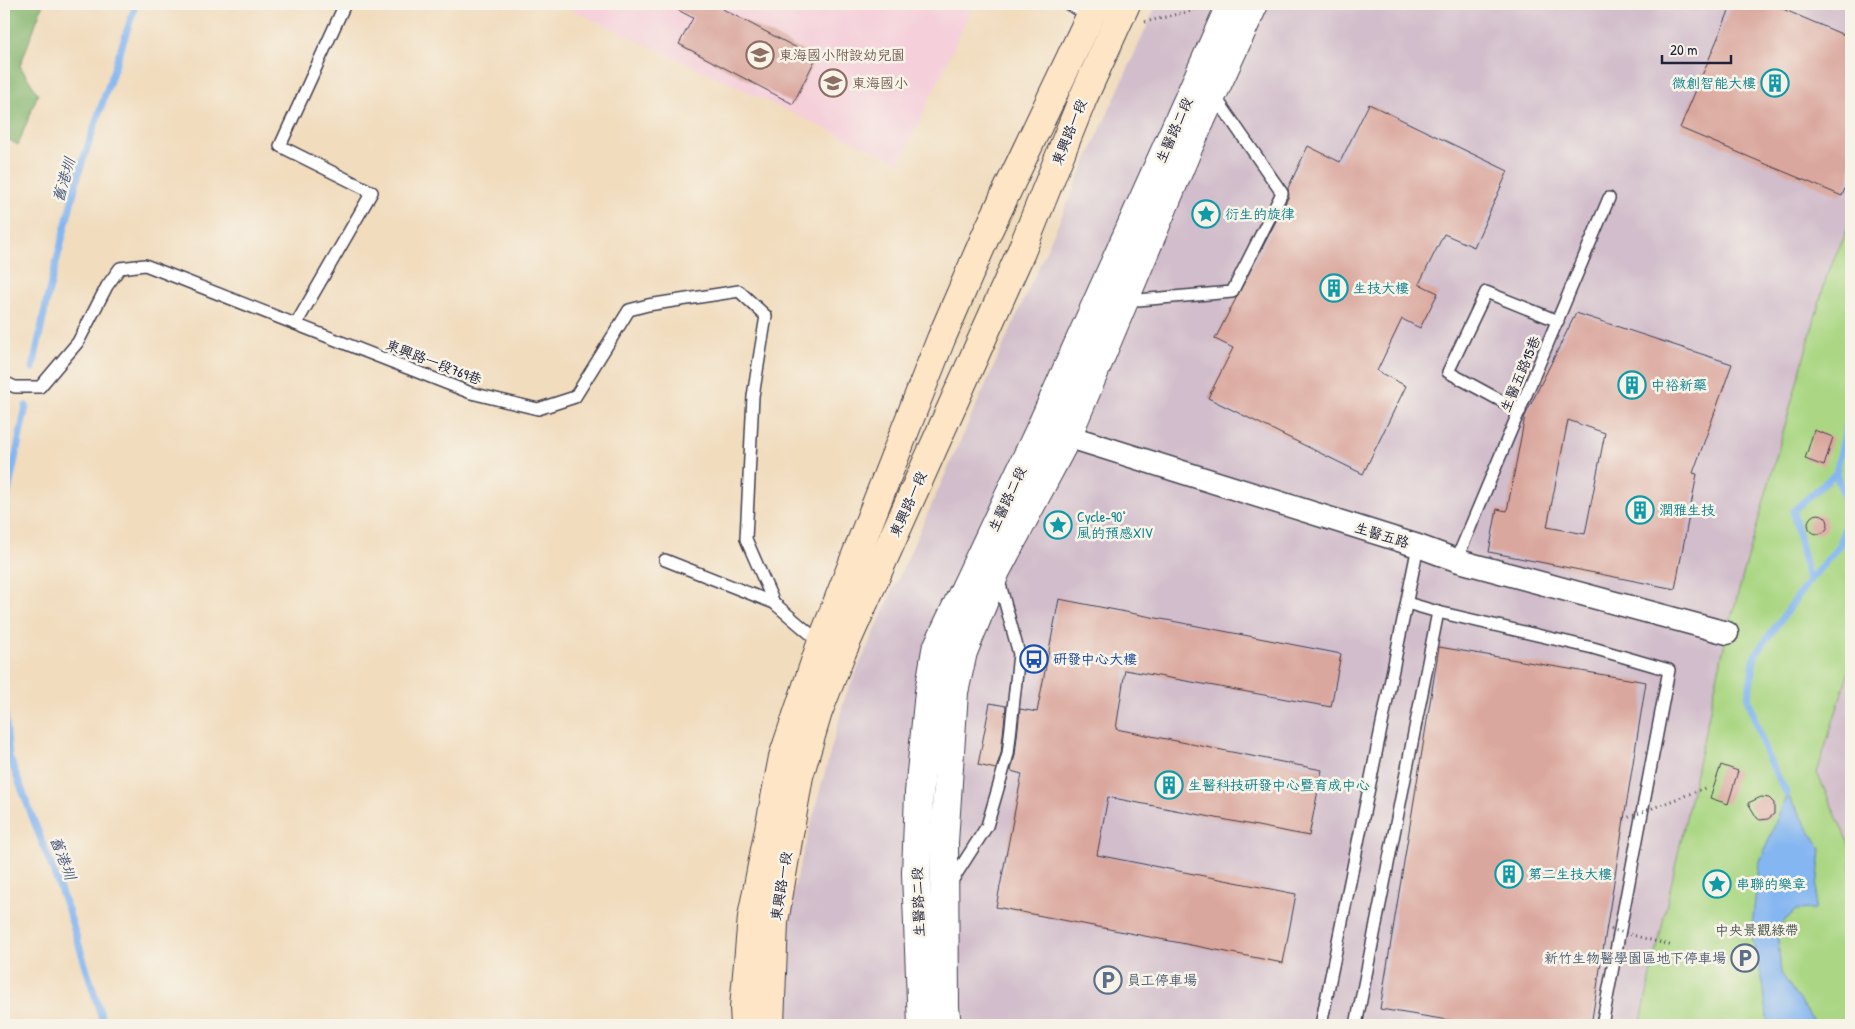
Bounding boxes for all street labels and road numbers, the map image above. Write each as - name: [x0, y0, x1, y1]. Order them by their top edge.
- street label: 生醫路二段: [1151, 94, 1196, 166]
- street label: 東興路一段: [1047, 96, 1090, 168]
- street label: 生醫五路15巷: [1495, 332, 1544, 415]
- street label: 東興路一段769巷: [383, 334, 486, 389]
- street label: 生醫路二段: [983, 463, 1030, 535]
- street label: 東興路一段: [885, 468, 930, 540]
- street label: 生醫五路: [1353, 517, 1412, 552]
- street label: 東興路一段: [766, 850, 795, 922]
- street label: 生醫路二段: [907, 867, 928, 937]

